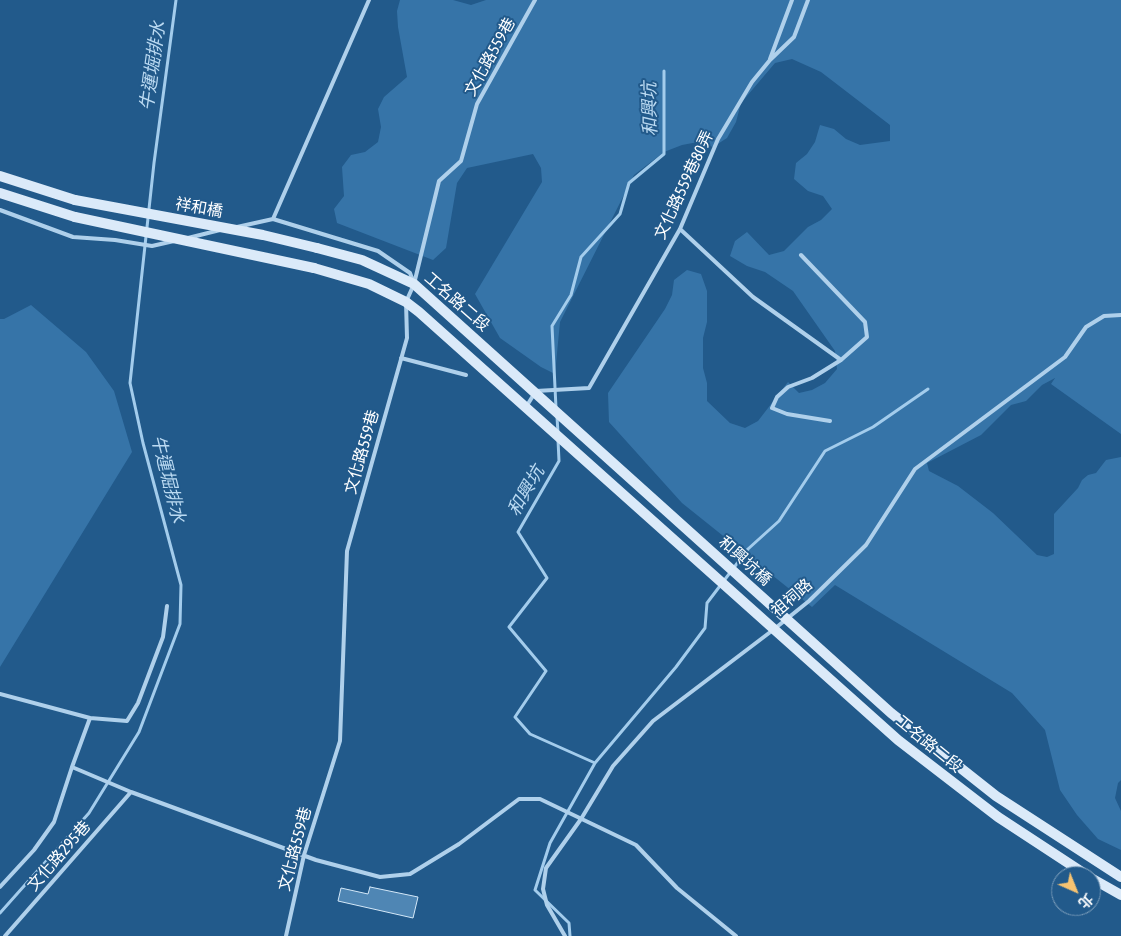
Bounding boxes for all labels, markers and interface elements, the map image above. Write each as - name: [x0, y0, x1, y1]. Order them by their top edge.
- street label: 文化路559巷: [461, 14, 519, 100]
- water label: 牛運堀排水: [136, 20, 170, 112]
- water label: 和興坑: [639, 82, 661, 136]
- street label: 文化路559巷80弄: [650, 128, 718, 242]
- street label: 祥和橋: [174, 194, 224, 222]
- street label: 工名路二段: [421, 269, 493, 335]
- street label: 文化路559巷: [341, 408, 383, 496]
- water label: 牛運堀排水: [147, 433, 189, 525]
- water label: 和興坑: [503, 462, 549, 520]
- street label: 和興坑橋: [715, 532, 775, 590]
- street label: 祖祠路: [768, 575, 816, 621]
- street label: 工名路二段: [892, 711, 966, 777]
- street label: 文化路559巷: [275, 805, 315, 893]
- street label: 文化路295巷: [23, 817, 95, 895]
- north arrow: [1051, 866, 1101, 916]
- text: 北: [1075, 890, 1096, 912]

